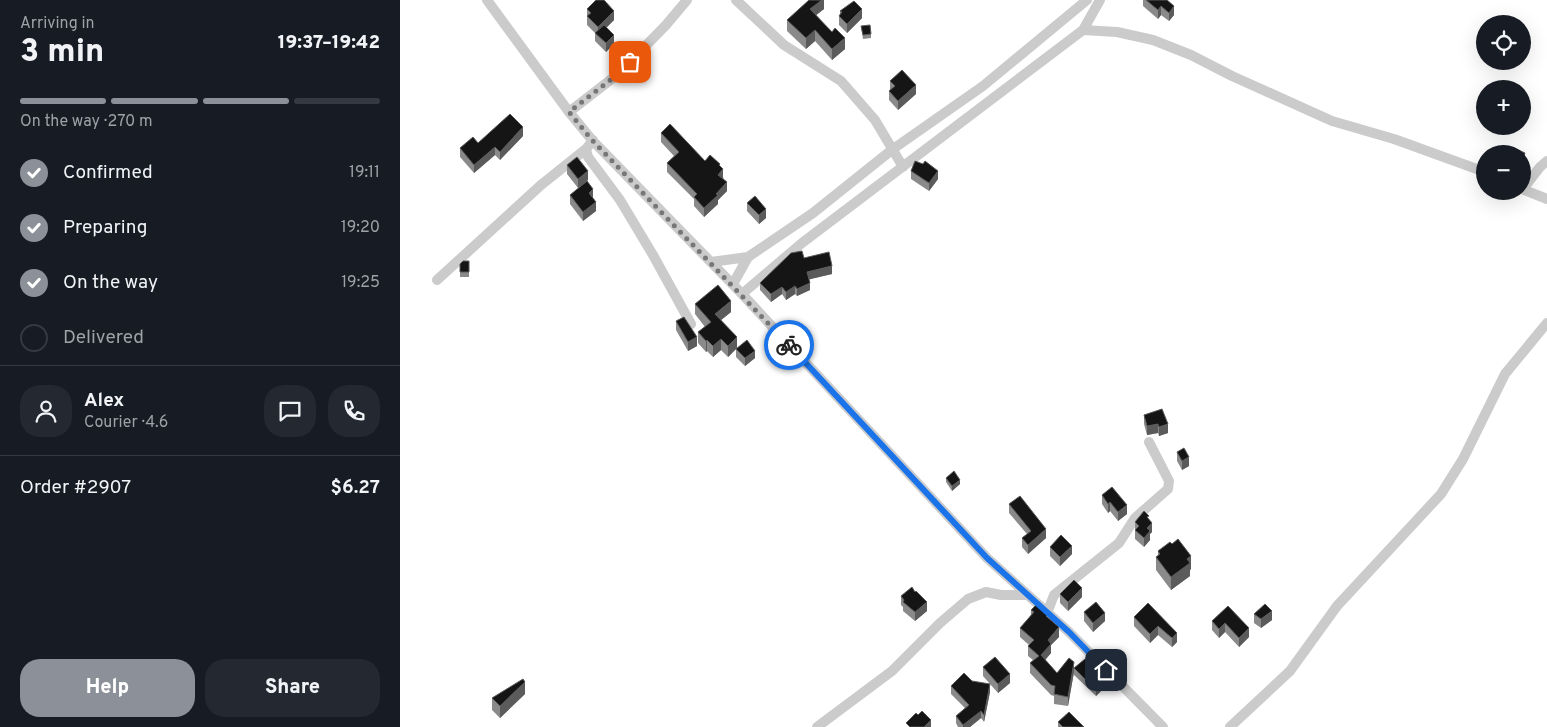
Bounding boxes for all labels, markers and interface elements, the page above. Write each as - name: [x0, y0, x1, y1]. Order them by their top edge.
- text: Arriving in: [20, 14, 95, 34]
- map controls: [1476, 15, 1531, 200]
- button: locate: [1476, 15, 1531, 70]
- text: 19:37–19:42: [278, 31, 380, 55]
- text: 3 min: [20, 33, 104, 73]
- pin: [609, 41, 651, 83]
- icon: bag: [616, 48, 644, 76]
- button: +: [1476, 80, 1531, 135]
- text: On the way · 270 m: [20, 112, 153, 132]
- button: −: [1476, 145, 1531, 200]
- icon: check: [20, 159, 48, 187]
- text: Confirmed: [63, 161, 153, 185]
- text: 19:11: [349, 163, 380, 183]
- icon: check: [20, 214, 48, 242]
- text: Preparing: [63, 216, 147, 240]
- text: 19:20: [341, 218, 380, 238]
- icon: check: [20, 269, 48, 297]
- text: On the way: [63, 271, 158, 295]
- text: 19:25: [341, 273, 380, 293]
- courier: [764, 320, 814, 370]
- text: Delivered: [63, 326, 144, 350]
- icon: bike: [775, 331, 803, 359]
- button: person: [20, 385, 72, 437]
- button: chat: [264, 385, 316, 437]
- button: phone: [328, 385, 380, 437]
- text: Alex: [84, 389, 124, 413]
- text: Courier · 4.6: [84, 413, 168, 433]
- text: Order #2907: [20, 476, 131, 500]
- text: $6.27: [331, 476, 380, 500]
- pin: [1085, 649, 1127, 691]
- icon: home: [1092, 656, 1120, 684]
- button: Help: [20, 659, 195, 717]
- button: Share: [205, 659, 380, 717]

